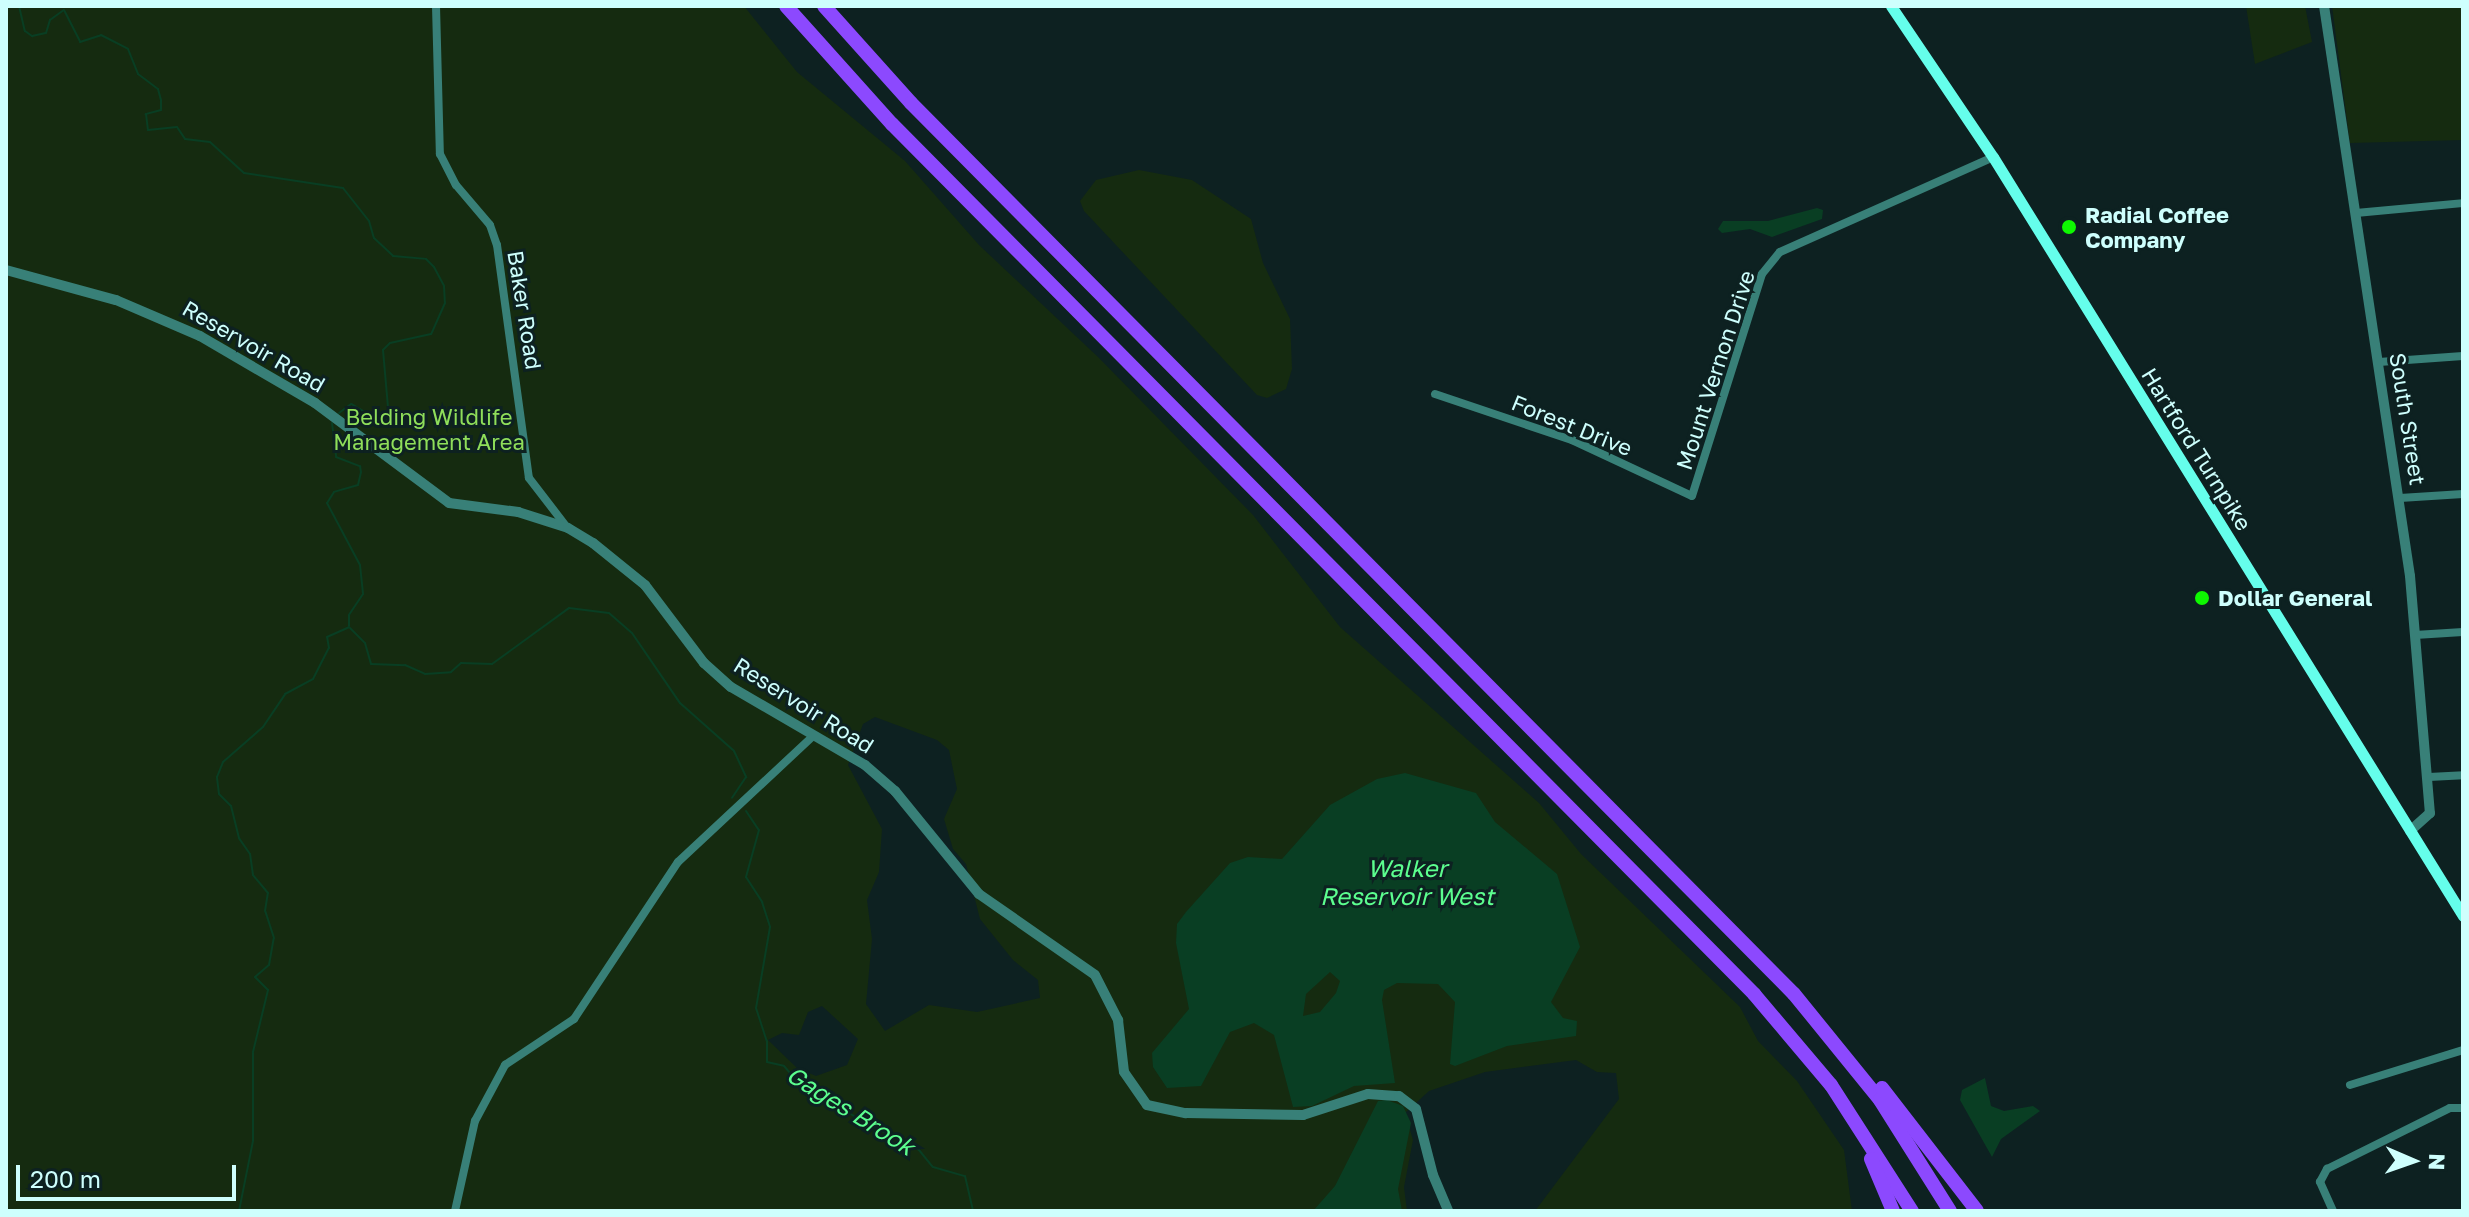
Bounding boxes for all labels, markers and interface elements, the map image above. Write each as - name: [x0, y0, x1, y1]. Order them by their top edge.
- place label: Radial Coffee Company: [2085, 201, 2229, 252]
- marker: Radial Coffee Company: [2060, 218, 2078, 236]
- street label: Baker Road: [503, 249, 547, 371]
- street label: Mount Vernon Drive: [1670, 267, 1760, 473]
- street label: Reservoir Road: [178, 295, 330, 397]
- street label: South Street: [2385, 351, 2431, 487]
- street label: Hartford Turnpike: [2136, 363, 2258, 535]
- street label: Forest Drive: [1508, 389, 1636, 461]
- park label: Belding Wildlife Management Area: [333, 403, 525, 454]
- place label: Dollar General: [2218, 585, 2372, 611]
- marker: Dollar General: [2193, 589, 2211, 607]
- street label: Reservoir Road: [729, 651, 879, 759]
- water label: Walker Reservoir West: [1320, 854, 1494, 910]
- water label: Gages Brook: [782, 1059, 920, 1161]
- north arrow: [2373, 1121, 2453, 1201]
- scale bar: [20, 1149, 240, 1199]
- text: N: [2424, 1153, 2451, 1171]
- text: 200 m: [30, 1164, 101, 1193]

